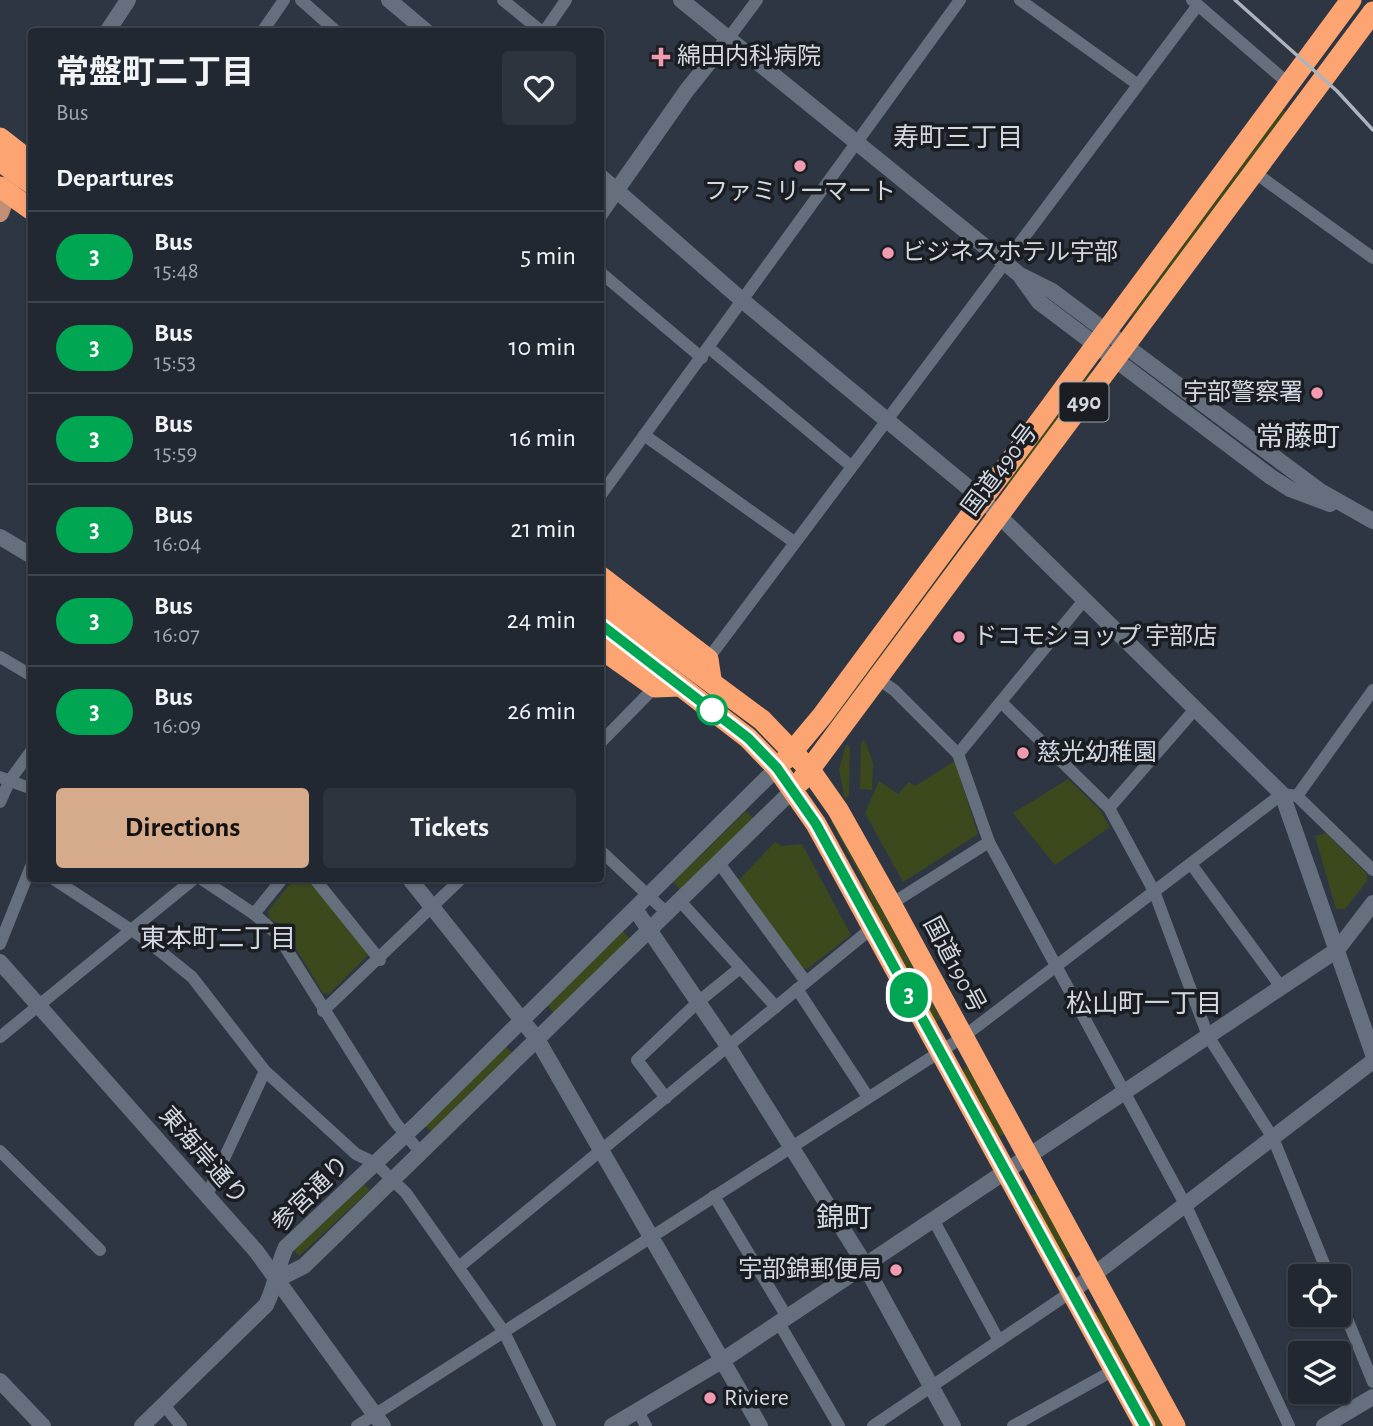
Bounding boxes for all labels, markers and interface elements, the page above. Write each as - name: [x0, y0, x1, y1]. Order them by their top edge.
- place label: 綿田内科病院: [677, 43, 821, 69]
- marker: 綿田内科病院: [651, 47, 671, 67]
- button: heart: [502, 51, 576, 125]
- text: 常盤町二丁目: [56, 57, 254, 90]
- text: Bus: [56, 102, 89, 125]
- district label: 寿町三丁目: [893, 124, 1023, 151]
- marker: ファミリーマート: [792, 158, 808, 174]
- text: Departures: [56, 165, 174, 191]
- place label: ファミリーマート: [704, 180, 896, 204]
- text: Bus: [154, 229, 193, 255]
- place label: ビジネスホテル宇部: [902, 239, 1118, 265]
- text: 5 min: [520, 243, 576, 269]
- text: 3: [89, 245, 100, 269]
- marker: ビジネスホテル宇部: [880, 245, 896, 261]
- text: 15:48: [154, 260, 199, 283]
- text: Bus: [154, 320, 193, 346]
- text: 10 min: [509, 334, 576, 360]
- text: 3: [89, 336, 100, 360]
- text: 15:53: [154, 351, 196, 374]
- place label: 宇部警察署: [1183, 379, 1303, 405]
- road number: 490: [1060, 382, 1108, 422]
- marker: 宇部警察署: [1309, 385, 1325, 401]
- text: Bus: [154, 411, 193, 437]
- street label: 国道490号: [956, 419, 1042, 520]
- district label: 常藤町: [1256, 422, 1340, 452]
- text: 16 min: [510, 425, 576, 451]
- text: 3: [89, 427, 100, 451]
- text: 15:59: [154, 442, 197, 465]
- text: Bus: [154, 502, 193, 528]
- text: 21 min: [510, 516, 576, 542]
- text: 3: [89, 518, 100, 542]
- text: 16:04: [154, 533, 201, 556]
- text: Bus: [154, 593, 193, 619]
- text: 24 min: [507, 607, 576, 633]
- text: 3: [89, 609, 100, 633]
- place label: ドコモショップ 宇部店: [973, 623, 1217, 649]
- text: 16:07: [154, 624, 200, 647]
- marker: ドコモショップ 宇部店: [951, 629, 967, 645]
- text: Bus: [154, 684, 193, 710]
- unlabelled marker: [697, 695, 727, 725]
- text: 26 min: [507, 698, 576, 724]
- text: 3: [89, 700, 100, 724]
- text: 16:09: [154, 715, 201, 738]
- place label: 慈光幼稚園: [1037, 739, 1157, 765]
- marker: 慈光幼稚園: [1015, 745, 1031, 761]
- button: Directions: [56, 788, 309, 868]
- button: Tickets: [323, 788, 576, 868]
- street label: 国道190号: [919, 912, 991, 1017]
- district label: 東本町二丁目: [140, 925, 296, 952]
- line badge: 3: [886, 972, 932, 1018]
- text: 3: [904, 983, 914, 1007]
- district label: 松山町一丁目: [1066, 990, 1222, 1017]
- street label: 東海岸通り: [155, 1102, 253, 1209]
- street label: 参宮通り: [267, 1151, 354, 1236]
- district label: 錦町: [816, 1203, 872, 1233]
- place label: 宇部錦郵便局: [738, 1256, 882, 1282]
- marker: 宇部錦郵便局: [888, 1262, 904, 1278]
- map controls: [1288, 1264, 1351, 1404]
- button: locate: [1288, 1264, 1351, 1327]
- button: layers: [1288, 1341, 1351, 1404]
- place label: Riviere: [724, 1386, 789, 1410]
- marker: Riviere: [702, 1390, 718, 1406]

